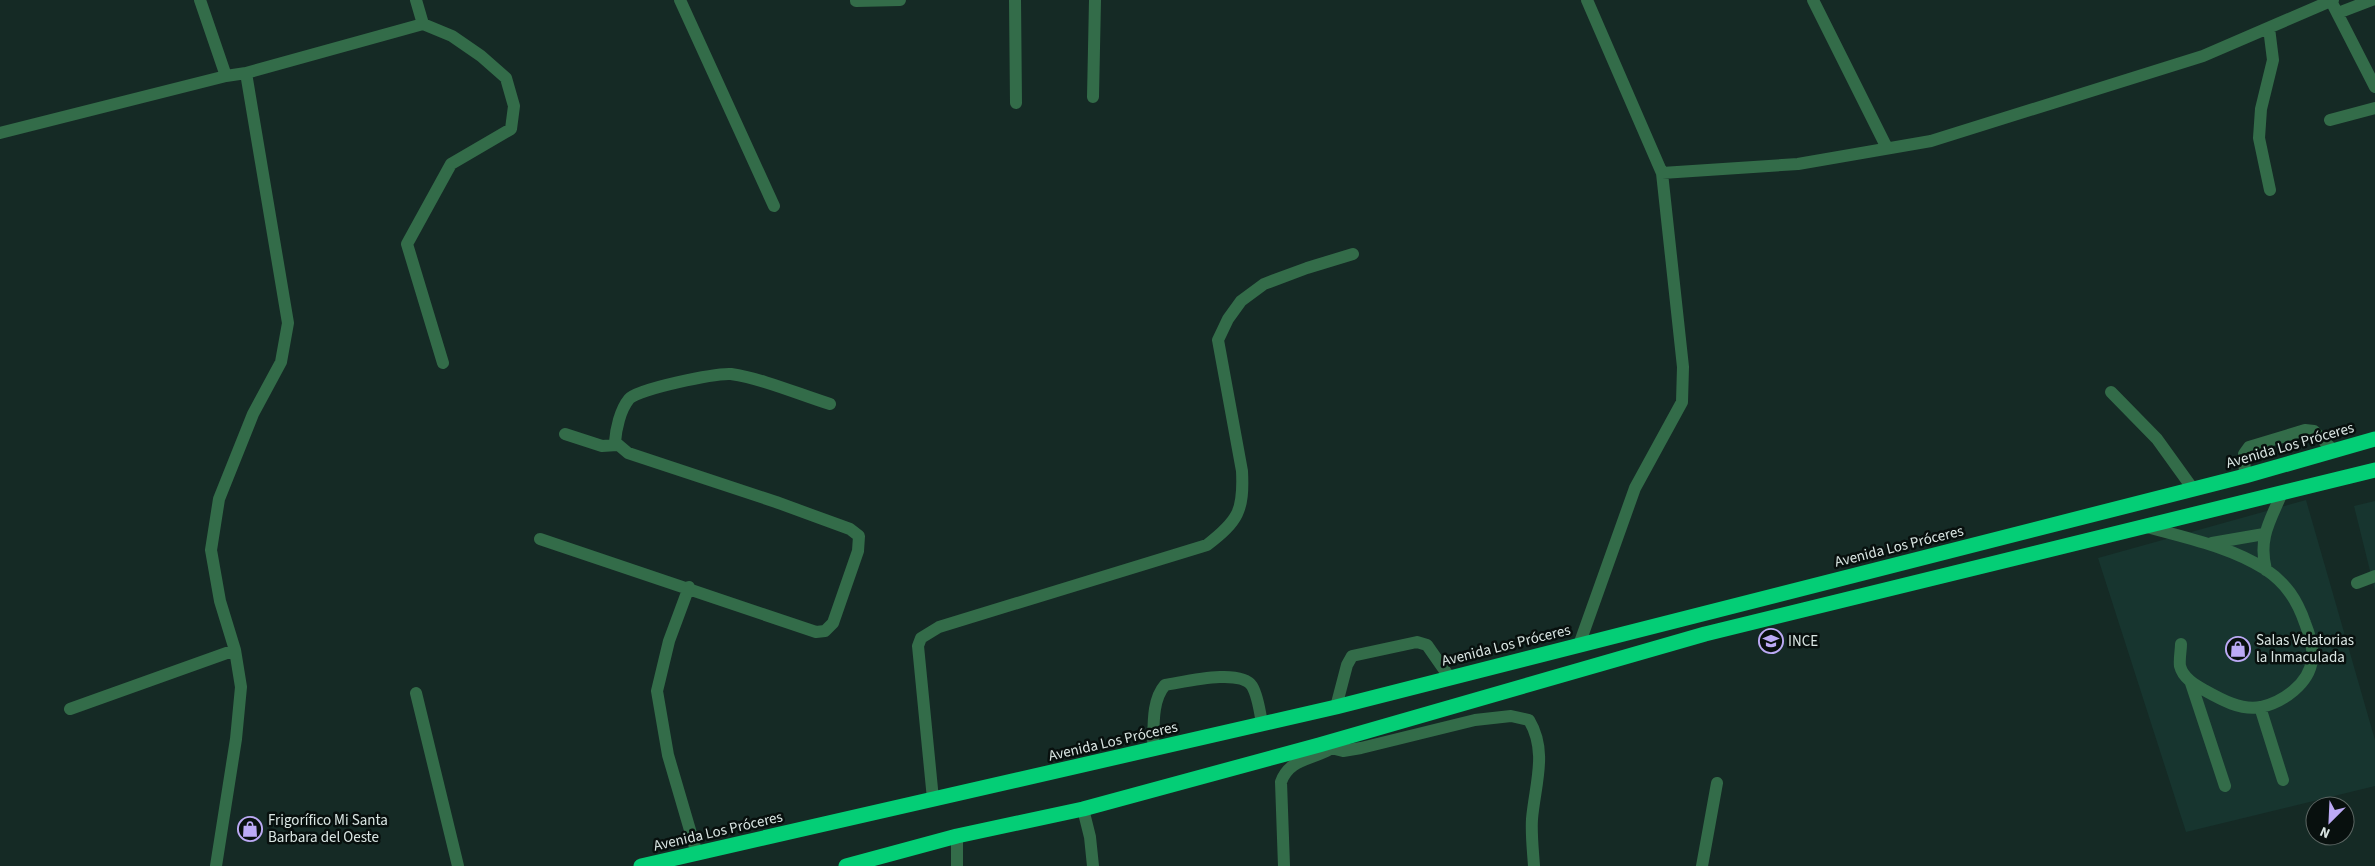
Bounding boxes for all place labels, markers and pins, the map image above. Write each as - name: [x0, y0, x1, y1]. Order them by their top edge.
- school or university icon: INCE: [1758, 628, 1784, 654]
- place label: Salas Velatorias la Inmaculada: [2256, 630, 2354, 668]
- place label: INCE: [1788, 631, 1818, 652]
- shop icon: Salas Velatorias la Inmaculada: [2225, 636, 2251, 662]
- place label: Frigorífico Mi Santa Barbara del Oeste: [268, 810, 388, 848]
- shop icon: Frigorífico Mi Santa Barbara del Oeste: [237, 816, 263, 842]

